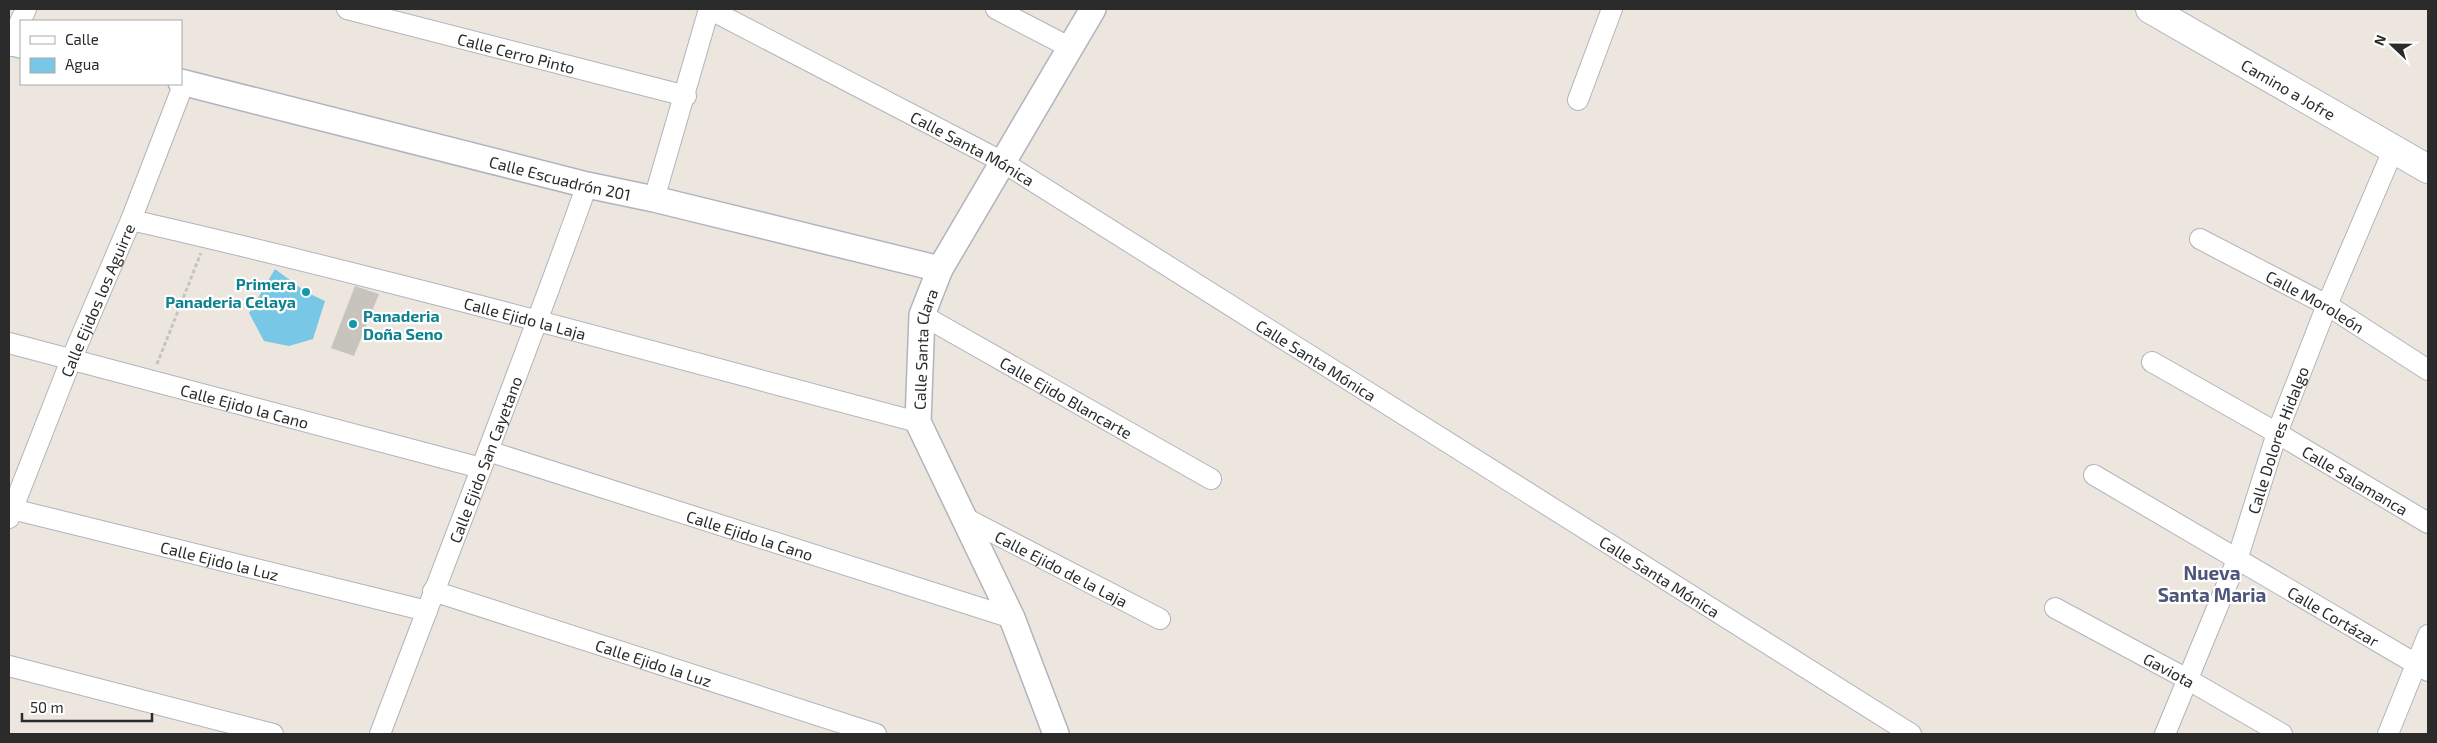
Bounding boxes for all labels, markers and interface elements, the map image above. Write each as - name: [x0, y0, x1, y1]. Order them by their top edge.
- legend: [20, 20, 182, 85]
- north arrow: [2367, 20, 2417, 70]
- street label: Calle Cerro Pinto: [456, 28, 577, 77]
- text: Calle: [65, 30, 99, 48]
- text: N: [2370, 32, 2389, 48]
- street label: Camino a Jofre: [2238, 54, 2339, 123]
- text: Agua: [65, 55, 100, 73]
- street label: Calle Santa Mónica: [908, 106, 1038, 189]
- street label: Calle Escuadrón 201: [487, 151, 633, 203]
- street label: Calle Ejidos los Aguirre: [56, 220, 138, 379]
- street label: Calle Moroleón: [2263, 266, 2368, 336]
- place label: Primera Panaderia Celaya: [165, 274, 296, 312]
- street label: Calle Santa Clara: [909, 285, 941, 410]
- marker: Primera Panaderia Celaya: [300, 286, 312, 298]
- street label: Calle Ejido la Laja: [462, 293, 588, 343]
- place label: Panaderia Doña Seno: [363, 306, 443, 343]
- street label: Calle Santa Mónica: [1253, 315, 1380, 405]
- marker: Panaderia Doña Seno: [347, 318, 359, 330]
- street label: Calle Ejido Blancarte: [997, 352, 1136, 442]
- street label: Calle Dolores Hidalgo: [2243, 363, 2312, 516]
- street label: Calle Ejido San Cayetano: [444, 373, 525, 546]
- street label: Calle Ejido la Cano: [179, 379, 311, 432]
- street label: Calle Salamanca: [2299, 441, 2412, 519]
- street label: Calle Ejido la Cano: [684, 505, 816, 564]
- street label: Calle Ejido de la Laja: [992, 526, 1131, 610]
- street label: Calle Santa Mónica: [1596, 531, 1724, 621]
- street label: Calle Ejido la Luz: [159, 536, 281, 584]
- district label: Nueva Santa Maria: [2158, 561, 2266, 606]
- street label: Calle Cortázar: [2285, 582, 2383, 650]
- street label: Calle Ejido la Luz: [593, 635, 714, 690]
- street label: Gaviota: [2141, 648, 2198, 691]
- scale bar: [22, 690, 152, 722]
- text: 50 m: [30, 698, 64, 716]

